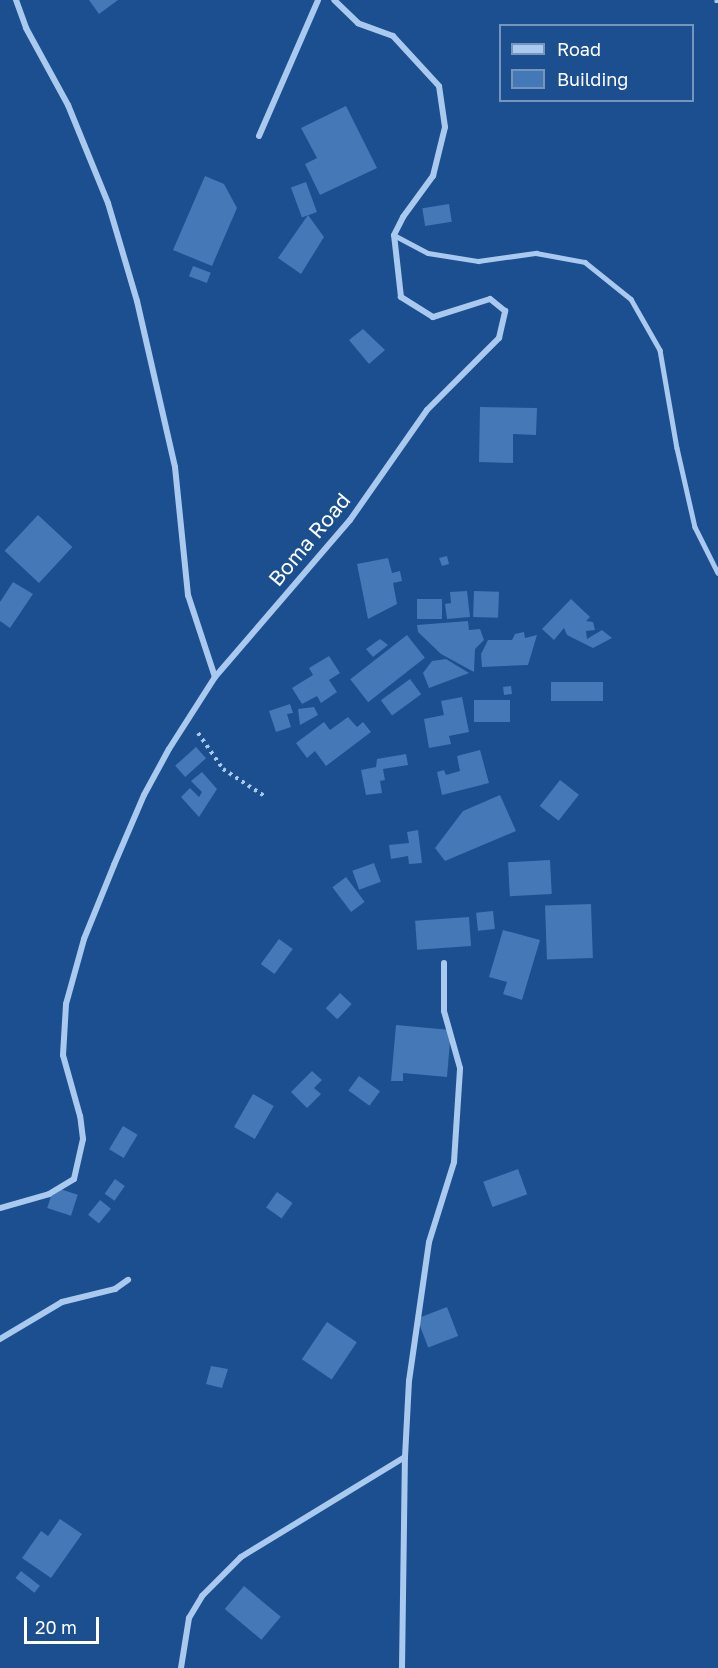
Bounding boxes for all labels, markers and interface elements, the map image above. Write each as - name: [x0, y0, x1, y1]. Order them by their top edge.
- legend: [499, 24, 694, 102]
- text: Road: [557, 38, 601, 60]
- text: Building: [557, 68, 628, 90]
- street label: Boma Road: [263, 487, 355, 591]
- scale bar: [27, 1605, 102, 1643]
- text: 20 m: [35, 1616, 77, 1638]

